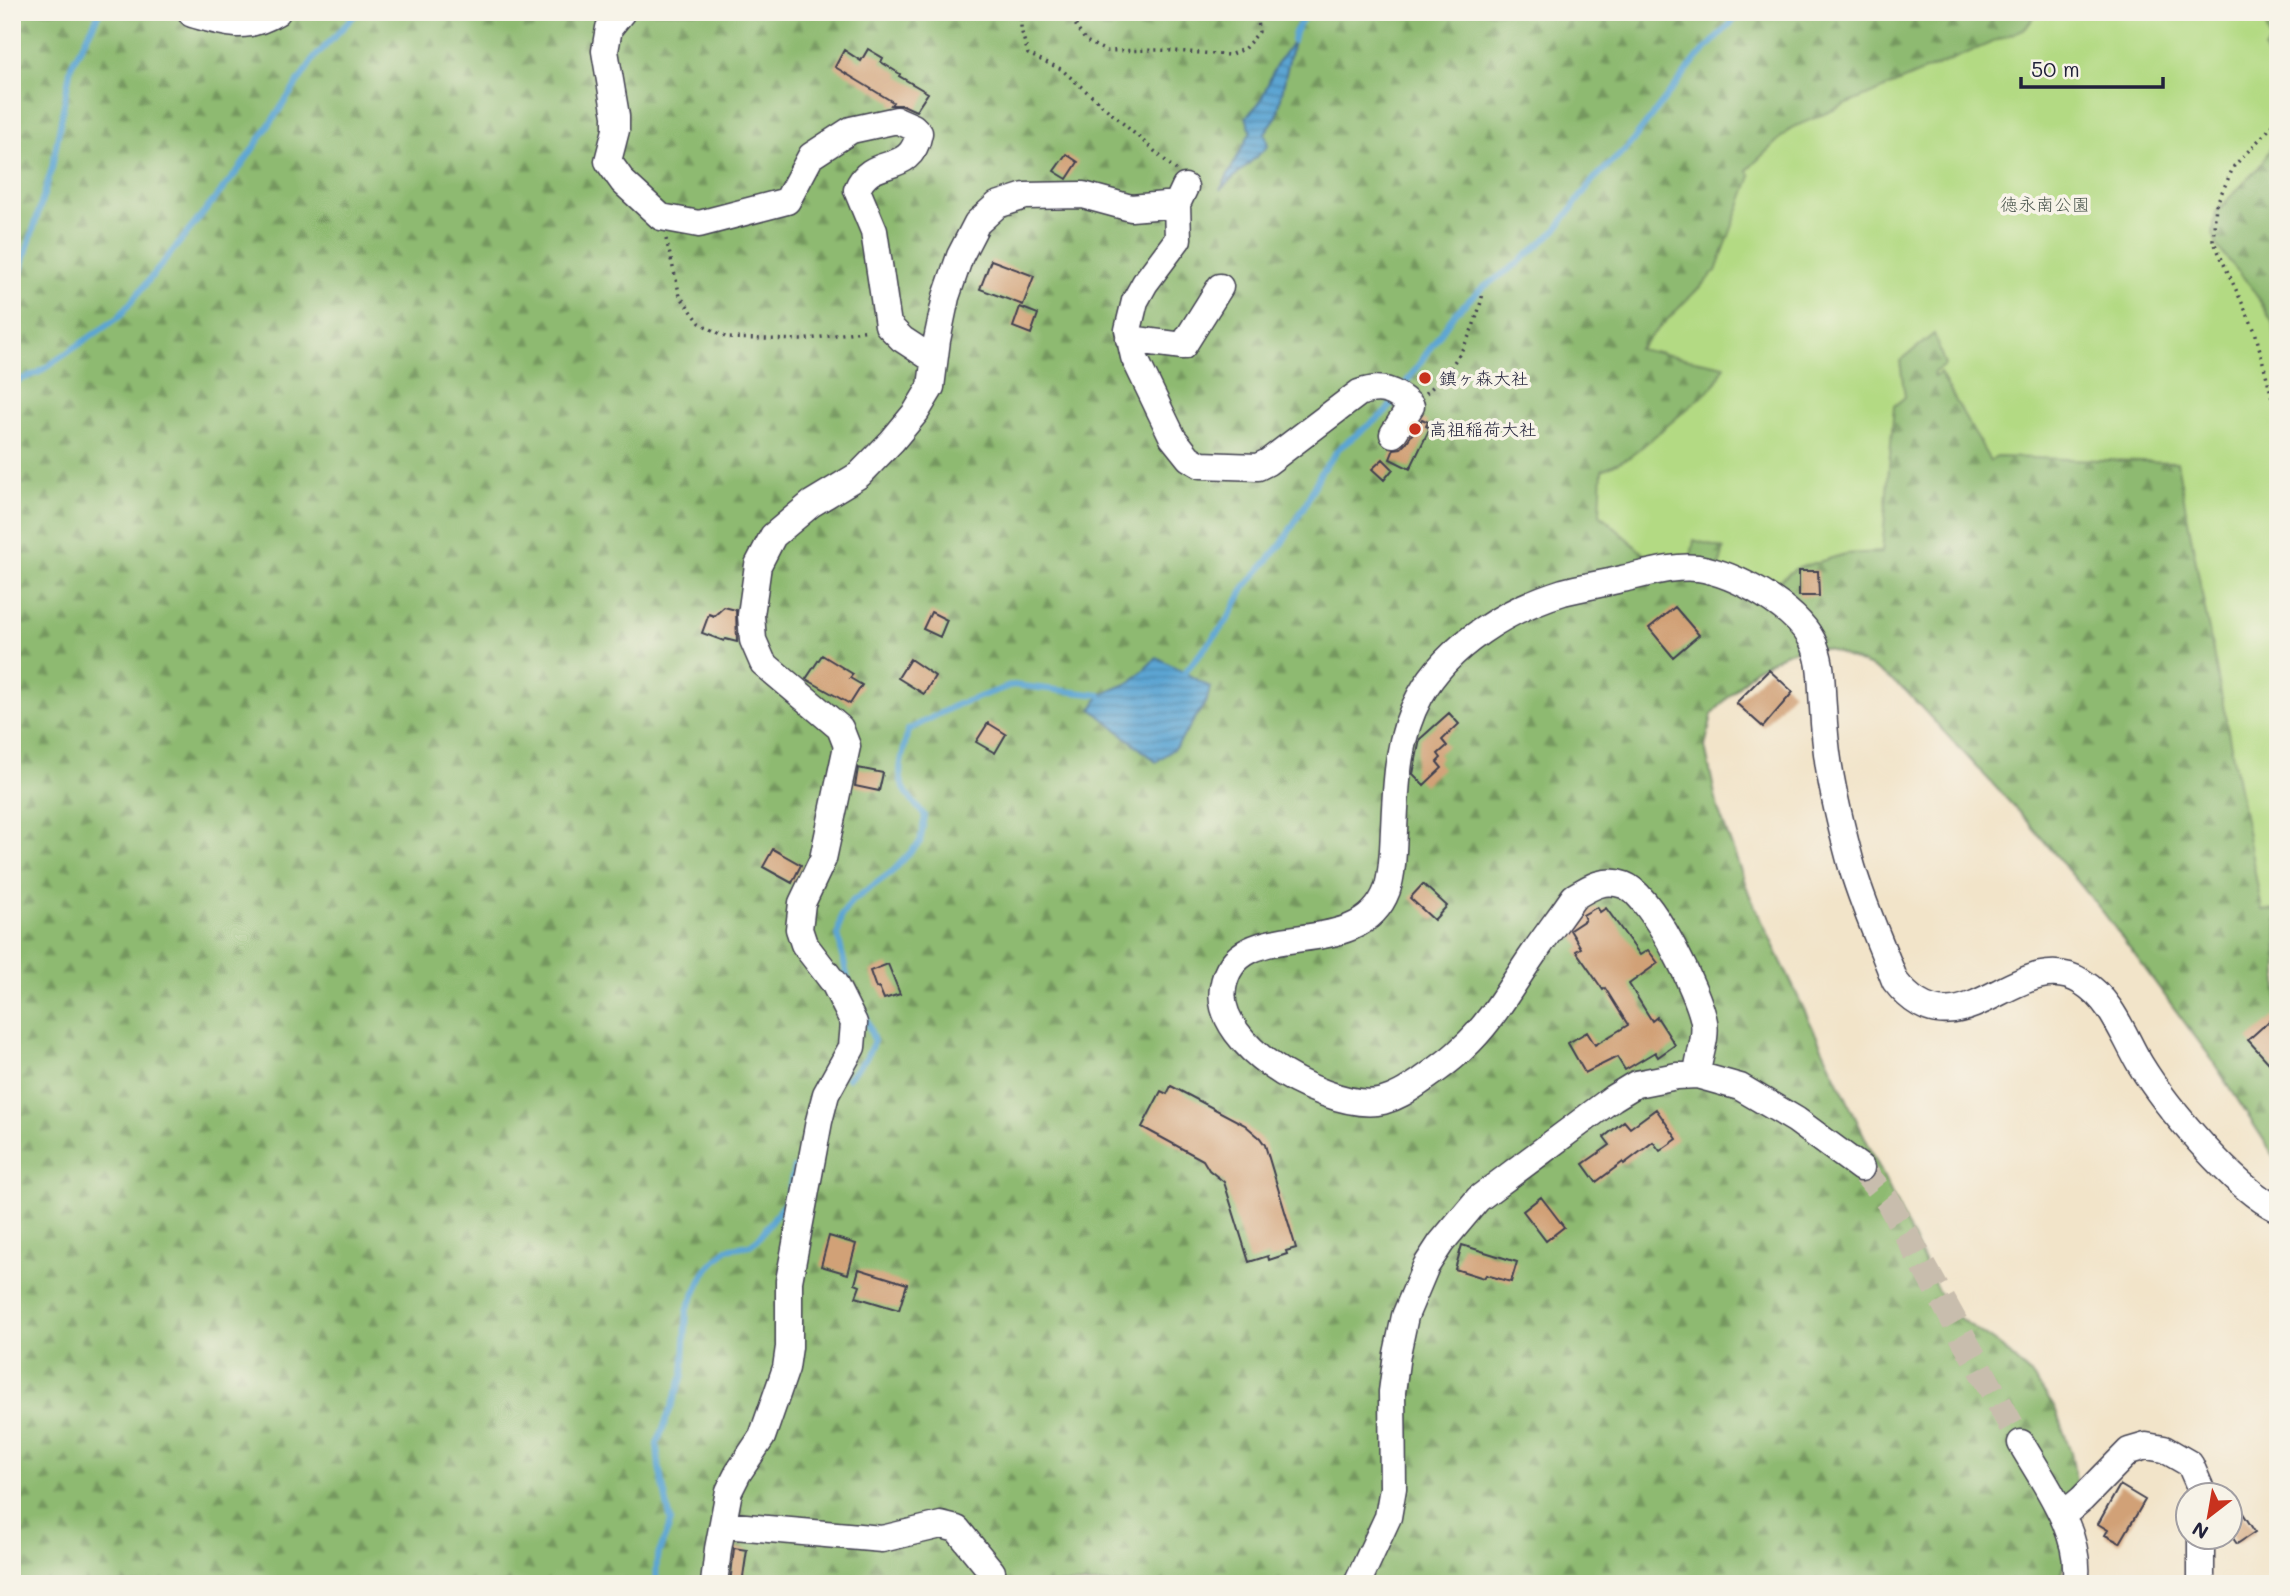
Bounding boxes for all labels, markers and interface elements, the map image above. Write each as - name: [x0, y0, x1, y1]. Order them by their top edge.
- scale bar: [2021, 46, 2162, 90]
- text: 50 m: [2031, 55, 2080, 82]
- park label: 徳永南公園: [2000, 192, 2090, 216]
- place label: 鎮ヶ森大社: [1439, 366, 1529, 390]
- marker: 鎮ヶ森大社: [1417, 370, 1433, 386]
- place label: 高祖稲荷大社: [1429, 417, 1537, 441]
- marker: 高祖稲荷大社: [1407, 421, 1423, 437]
- north arrow: [2174, 1480, 2244, 1550]
- text: N: [2187, 1517, 2213, 1545]

